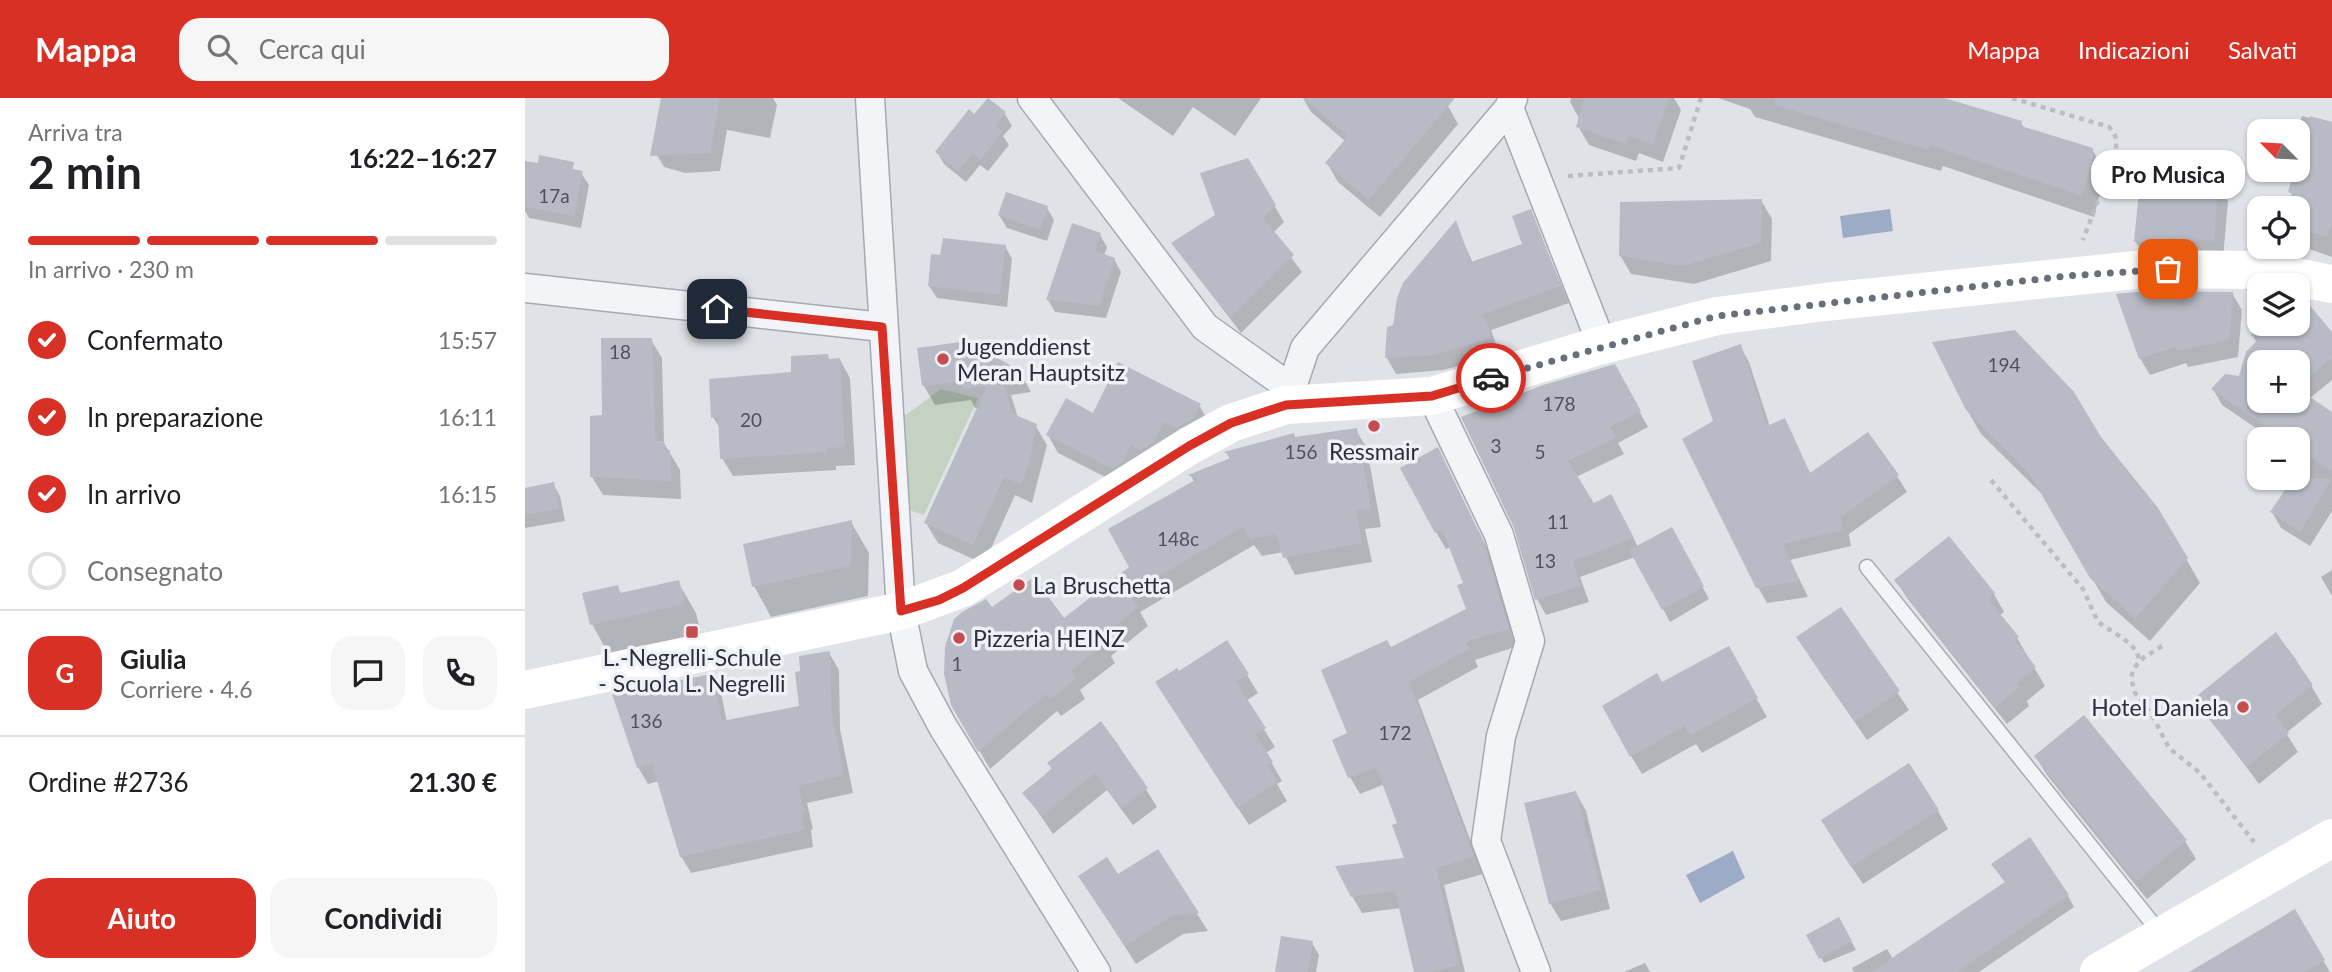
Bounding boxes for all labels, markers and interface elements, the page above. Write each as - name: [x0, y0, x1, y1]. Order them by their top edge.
- search box: [179, 18, 669, 81]
- text: Mappa: [35, 29, 137, 69]
- icon: search: [203, 30, 241, 68]
- text: Cerca qui: [259, 33, 366, 65]
- text: Mappa: [1967, 35, 2040, 64]
- text: Indicazioni: [2078, 35, 2190, 64]
- text: Salvati: [2228, 35, 2297, 64]
- text: Arriva tra: [28, 118, 123, 146]
- north arrow: [2247, 119, 2310, 182]
- map controls: [2247, 119, 2310, 490]
- text: 16:22–16:27: [348, 142, 497, 174]
- text: 2 min: [28, 144, 142, 199]
- callout: Pro Musica: [2091, 150, 2245, 199]
- text: Pro Musica: [2111, 160, 2225, 188]
- house number: 17a: [538, 184, 570, 207]
- button: locate: [2247, 196, 2310, 259]
- pin: [2138, 239, 2198, 299]
- icon: bag: [2149, 250, 2187, 288]
- text: In arrivo · 230 m: [28, 255, 194, 283]
- button: layers: [2247, 273, 2310, 336]
- pin: [687, 279, 747, 339]
- icon: home: [698, 290, 736, 328]
- icon: check: [28, 321, 66, 359]
- text: Confermato: [87, 324, 223, 356]
- text: 15:57: [438, 326, 497, 354]
- place label: Jugenddienst Meran Hauptsitz: [957, 332, 1125, 386]
- house number: 18: [609, 340, 631, 363]
- courier: [1456, 343, 1526, 413]
- button: +: [2247, 350, 2310, 413]
- marker: Jugenddienst Meran Hauptsitz: [935, 351, 951, 367]
- house number: 194: [1987, 353, 2021, 376]
- icon: car: [1472, 359, 1510, 397]
- house number: 178: [1542, 392, 1576, 415]
- icon: check: [28, 398, 66, 436]
- text: In preparazione: [87, 401, 263, 433]
- text: 16:11: [438, 403, 497, 431]
- house number: 20: [740, 408, 762, 431]
- marker: Ressmair: [1366, 418, 1382, 434]
- button: −: [2247, 427, 2310, 490]
- house number: 3: [1490, 434, 1502, 457]
- place label: Ressmair: [1329, 437, 1420, 465]
- house number: 156: [1284, 440, 1318, 463]
- house number: 5: [1534, 440, 1546, 463]
- icon: check: [28, 475, 66, 513]
- text: In arrivo: [87, 478, 181, 510]
- text: 16:15: [438, 480, 497, 508]
- house number: 11: [1547, 510, 1569, 533]
- house number: 148c: [1157, 527, 1199, 550]
- house number: 13: [1534, 549, 1556, 572]
- text: Consegnato: [87, 555, 223, 587]
- place label: La Bruschetta: [1033, 571, 1171, 599]
- marker: La Bruschetta: [1011, 577, 1027, 593]
- marker: L.-Negrelli-Schule - Scuola L. Negrelli: [684, 624, 700, 640]
- place label: Pizzeria HEINZ: [973, 624, 1125, 652]
- marker: Pizzeria HEINZ: [951, 630, 967, 646]
- button: chat: [331, 636, 405, 710]
- button: phone: [423, 636, 497, 710]
- text: Giulia: [120, 643, 186, 675]
- place label: L.-Negrelli-Schule - Scuola L. Negrelli: [598, 643, 786, 697]
- house number: 1: [951, 652, 963, 675]
- text: G: [56, 657, 74, 689]
- text: Corriere · 4.6: [120, 675, 253, 703]
- place label: Hotel Daniela: [2091, 693, 2229, 721]
- marker: Hotel Daniela: [2235, 699, 2251, 715]
- house number: 136: [629, 709, 663, 732]
- house number: 172: [1378, 721, 1412, 744]
- text: Ordine #2736: [28, 766, 189, 798]
- text: 21.30 €: [409, 766, 497, 798]
- button: Aiuto: [28, 878, 256, 958]
- button: Condividi: [270, 878, 497, 958]

